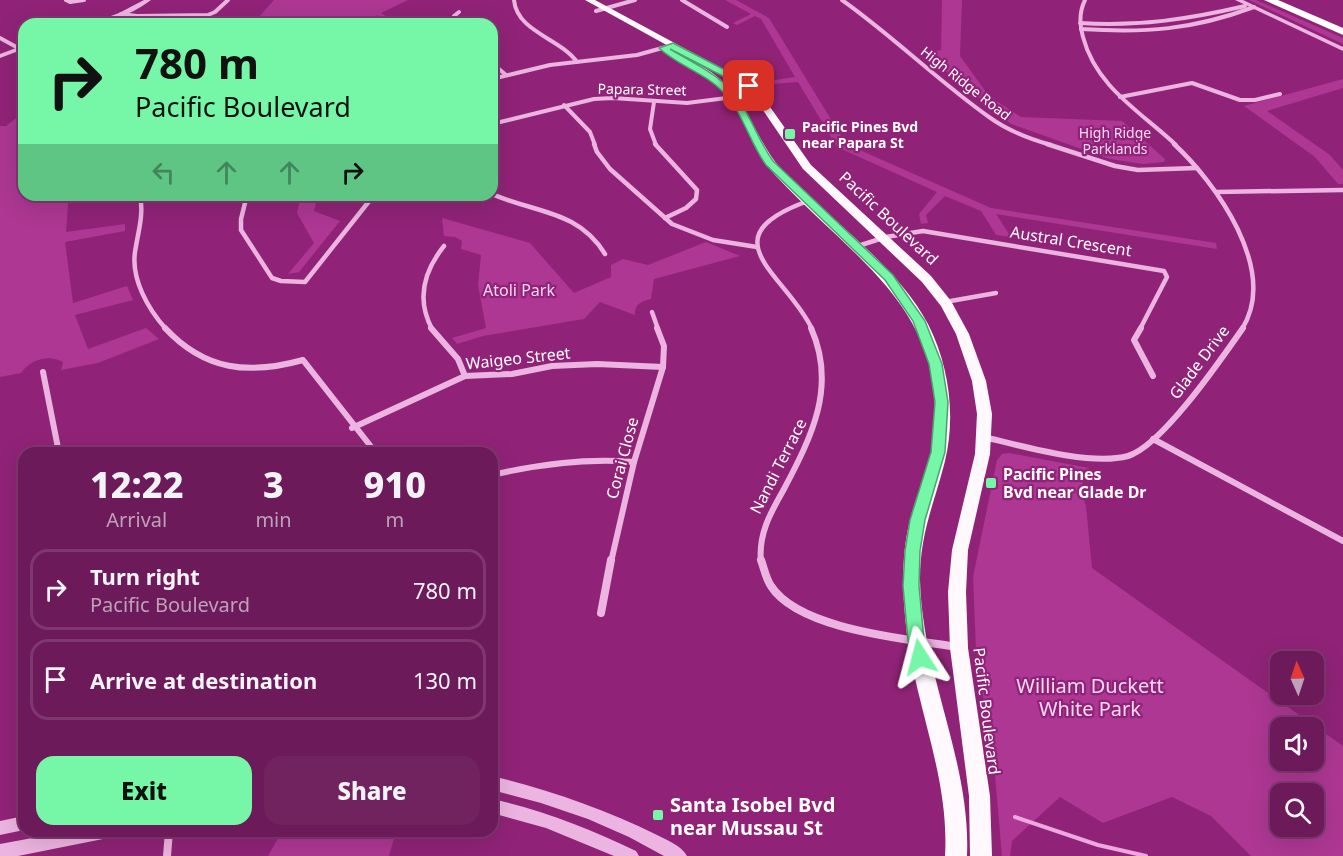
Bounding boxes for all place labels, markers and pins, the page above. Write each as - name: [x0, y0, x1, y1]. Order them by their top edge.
- pin: [723, 60, 774, 111]
- place label: Pacific Pines Bvd near Papara St: [802, 117, 918, 152]
- marker: Pacific Pines Bvd near Papara St: [783, 127, 797, 141]
- place label: Pacific Pines Bvd near Glade Dr: [1003, 463, 1147, 503]
- marker: Pacific Pines Bvd near Glade Dr: [984, 476, 998, 490]
- place label: Santa Isobel Bvd near Mussau St: [670, 791, 835, 841]
- marker: Santa Isobel Bvd near Mussau St: [651, 808, 665, 822]

